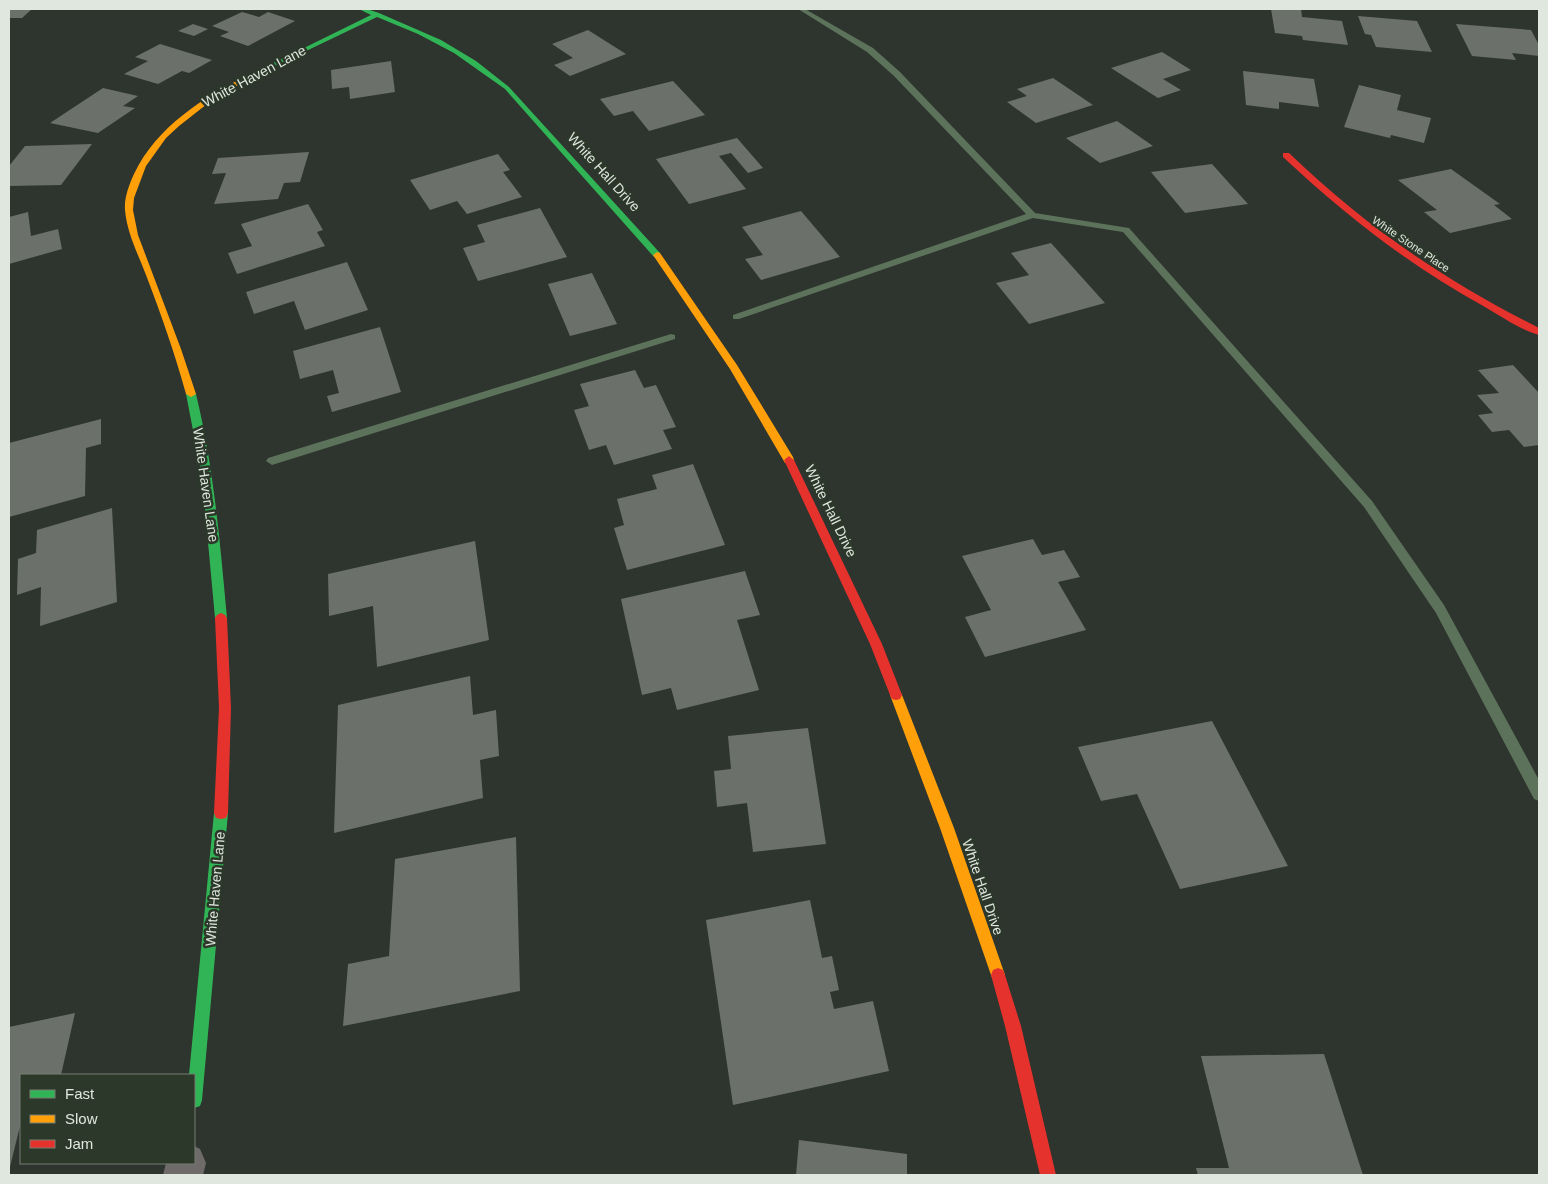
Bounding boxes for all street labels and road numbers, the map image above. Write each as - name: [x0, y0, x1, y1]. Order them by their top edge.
- street label: White Haven Lane: [199, 42, 309, 110]
- street label: White Hall Drive: [564, 129, 644, 215]
- street label: White Stone Place: [1370, 214, 1452, 274]
- street label: White Haven Lane: [190, 427, 222, 543]
- street label: White Hall Drive: [802, 462, 860, 560]
- street label: White Haven Lane: [202, 831, 228, 947]
- street label: White Hall Drive: [959, 837, 1007, 937]

